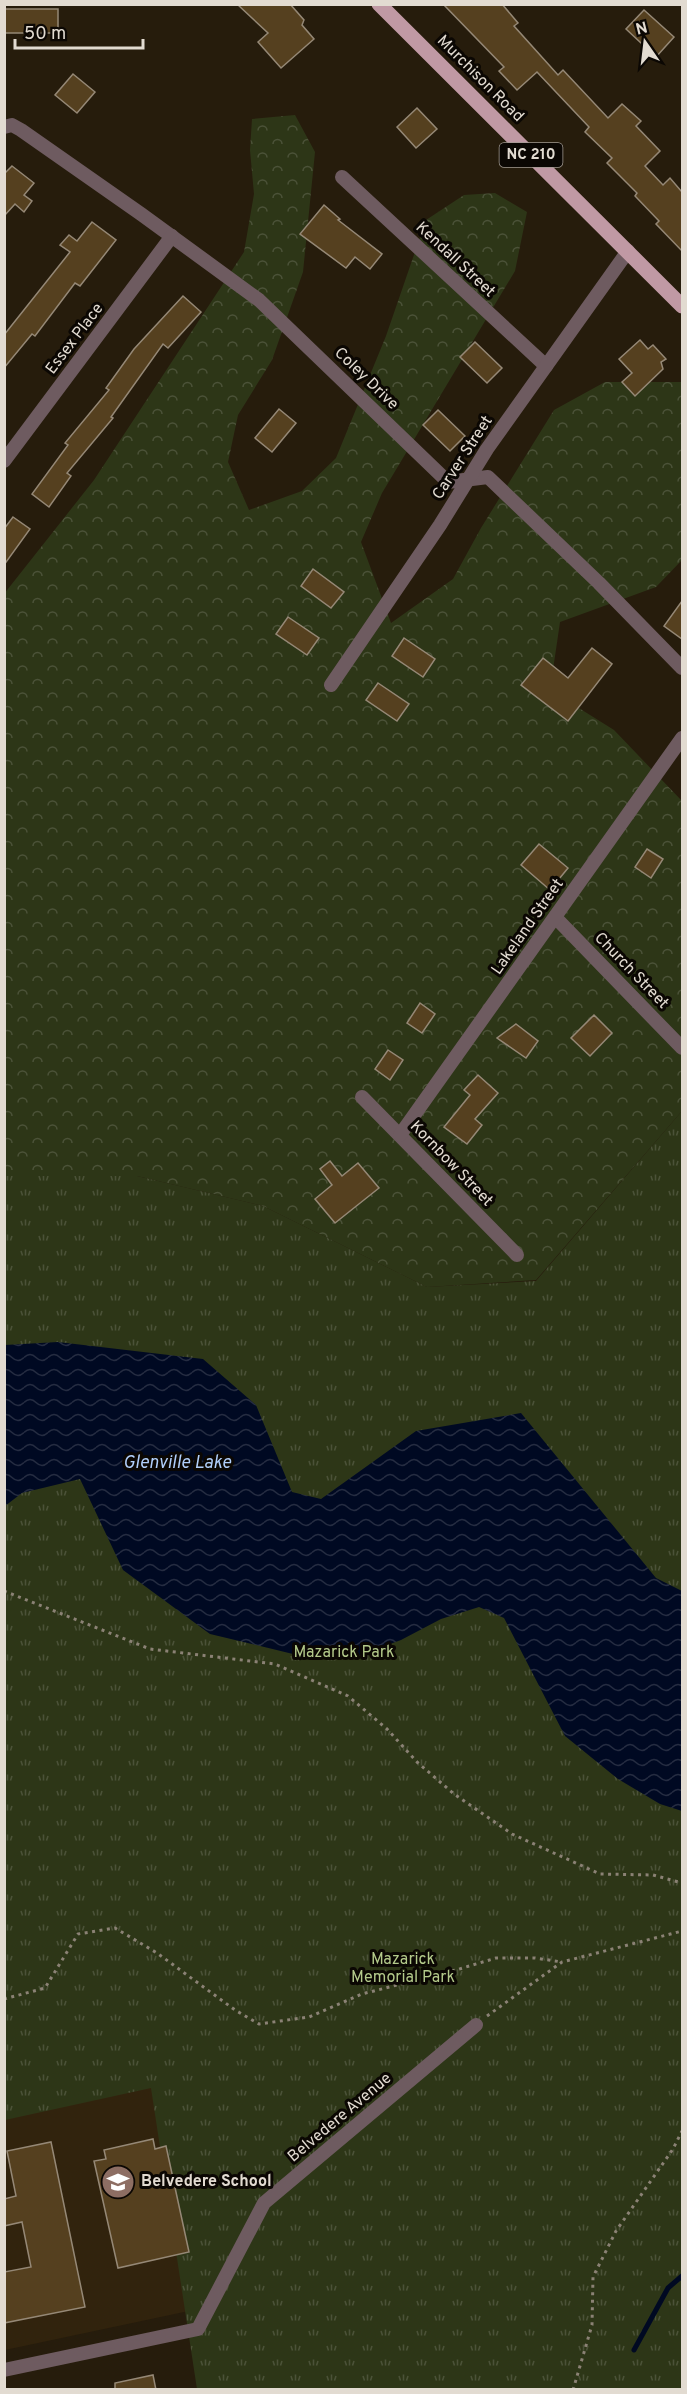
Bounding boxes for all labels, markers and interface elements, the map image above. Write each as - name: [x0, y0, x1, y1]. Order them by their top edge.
- scale bar: [15, 12, 142, 50]
- north arrow: [615, 12, 675, 72]
- text: N: [634, 18, 650, 40]
- text: 50 m: [24, 23, 66, 46]
- street label: Murchison Road: [432, 31, 528, 127]
- road number: NC 210: [500, 143, 562, 167]
- street label: Kendall Street: [411, 218, 499, 302]
- street label: Essex Place: [42, 299, 108, 379]
- street label: Coley Drive: [330, 343, 402, 415]
- street label: Carver Street: [428, 412, 498, 504]
- street label: Lakeland Street: [487, 875, 569, 979]
- street label: Church Street: [589, 928, 673, 1014]
- street label: Kornbow Street: [405, 1117, 497, 1211]
- water label: Glenville Lake: [123, 1452, 232, 1475]
- park label: Mazarick Park: [294, 1643, 395, 1663]
- park label: Mazarick Memorial Park: [351, 1950, 455, 1988]
- street label: Belvedere Avenue: [284, 2069, 396, 2167]
- school or university icon: Belvedere School: [100, 2164, 136, 2200]
- place label: Belvedere School: [141, 2172, 272, 2192]

